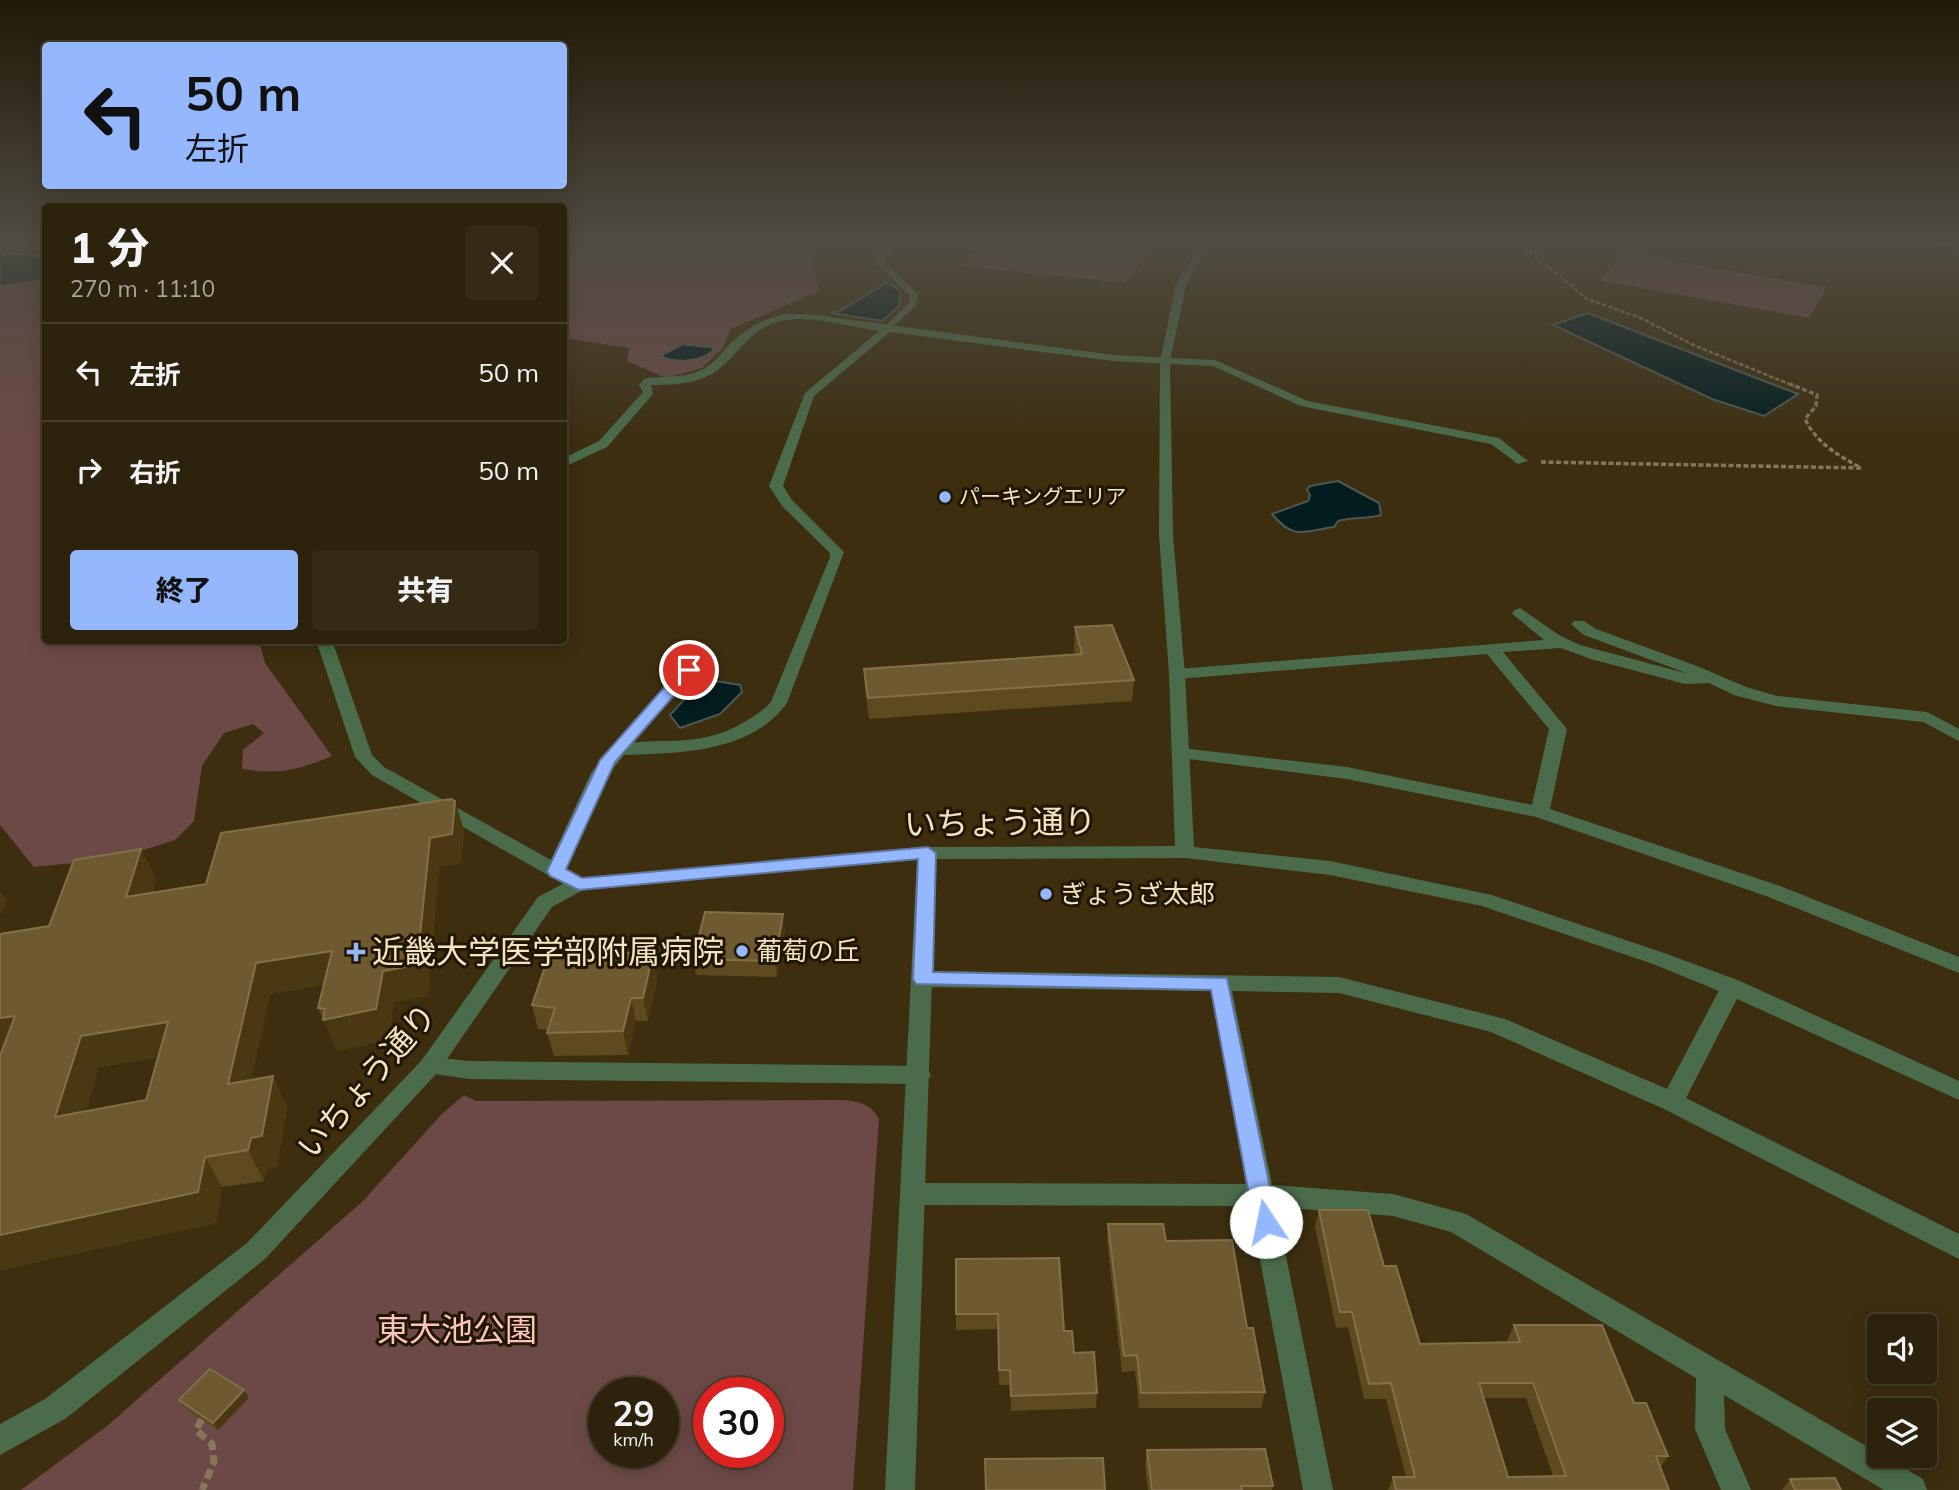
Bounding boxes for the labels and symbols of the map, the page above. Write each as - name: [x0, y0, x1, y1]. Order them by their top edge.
- place label: パーキングエリア: [959, 483, 1126, 509]
- marker: パーキングエリア: [937, 489, 953, 505]
- pin: [659, 640, 719, 700]
- street label: いちょう通り: [904, 800, 1096, 844]
- place label: ぎょうざ太郎: [1060, 877, 1215, 910]
- marker: ぎょうざ太郎: [1038, 886, 1054, 902]
- place label: 近畿大学医学部附属病院: [372, 931, 724, 971]
- place label: 葡萄の丘: [756, 934, 860, 967]
- marker: 近畿大学医学部附属病院: [346, 942, 366, 962]
- marker: 葡萄の丘: [734, 943, 750, 959]
- street label: いちょう通り: [288, 995, 444, 1166]
- position arrow: [1229, 1185, 1303, 1259]
- park label: 東大池公園: [377, 1309, 537, 1349]
- speed limit sign: 30: [693, 1377, 784, 1468]

